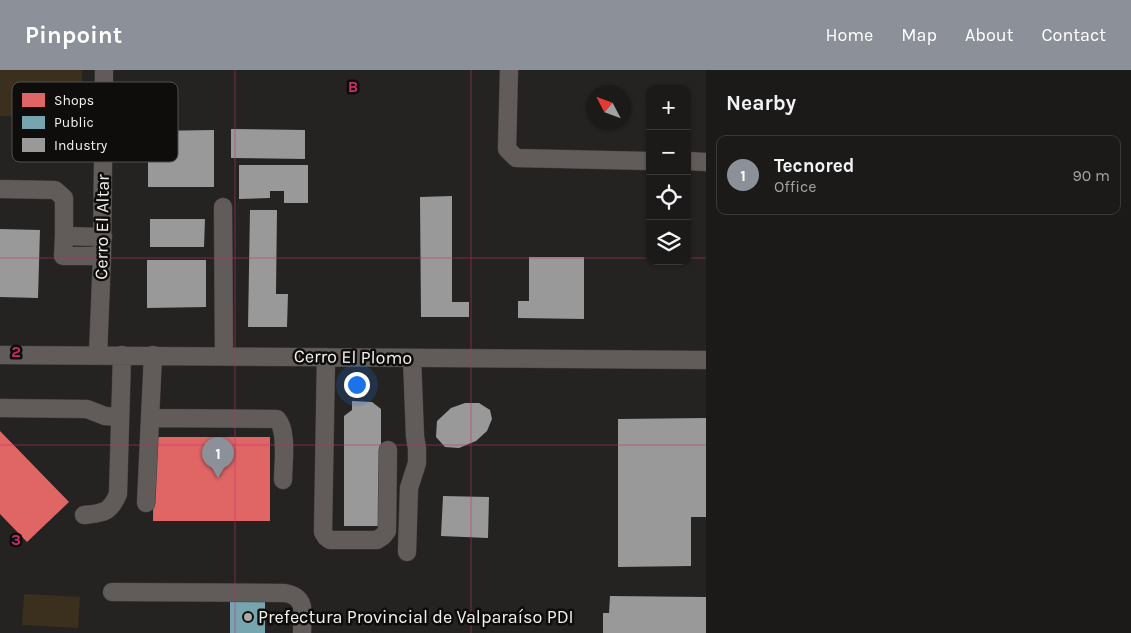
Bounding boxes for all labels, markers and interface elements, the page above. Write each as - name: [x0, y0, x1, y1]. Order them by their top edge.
- text: Pinpoint: [25, 21, 122, 49]
- text: Home: [825, 24, 873, 46]
- text: Map: [901, 24, 937, 46]
- text: About: [965, 24, 1014, 46]
- text: Contact: [1042, 24, 1106, 46]
- text: B: [348, 77, 358, 96]
- legend: [12, 82, 178, 162]
- north arrow: [586, 85, 631, 130]
- map controls: [646, 85, 691, 265]
- button: +: [646, 85, 691, 130]
- text: Nearby: [726, 91, 796, 115]
- text: Shops: [54, 92, 94, 109]
- text: Public: [54, 114, 94, 131]
- button: −: [646, 130, 691, 175]
- text: Industry: [54, 137, 108, 154]
- text: Tecnored: [774, 155, 854, 177]
- text: 1: [740, 166, 746, 185]
- text: 90 m: [1072, 166, 1110, 185]
- street label: Cerro El Altar: [90, 174, 114, 280]
- button: locate: [646, 175, 691, 220]
- text: Office: [774, 177, 817, 196]
- button: layers: [646, 220, 691, 265]
- text: 2: [11, 342, 21, 361]
- street label: Cerro El Plomo: [294, 345, 412, 369]
- your location: [344, 372, 370, 398]
- pin: 1: [202, 437, 234, 478]
- text: 3: [11, 530, 21, 549]
- place label: Prefectura Provincial de Valparaíso PDI: [258, 606, 574, 628]
- marker: Prefectura Provincial de Valparaíso PDI: [242, 611, 254, 623]

